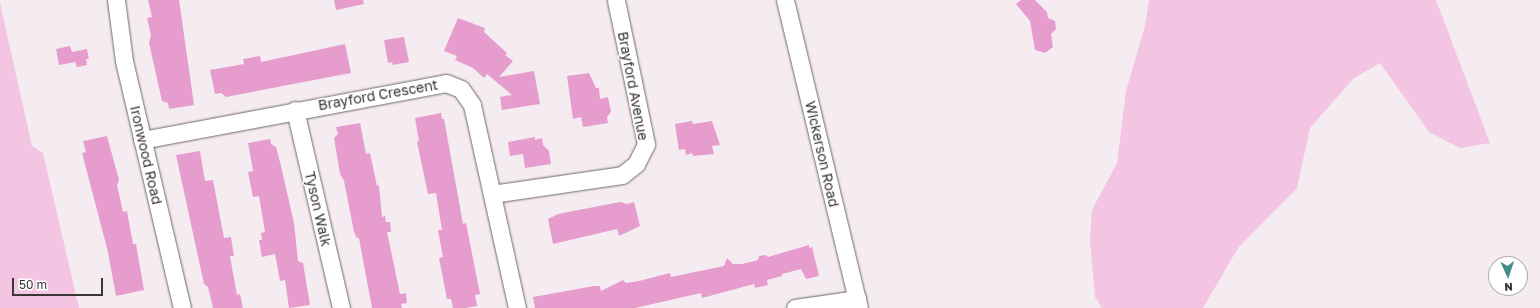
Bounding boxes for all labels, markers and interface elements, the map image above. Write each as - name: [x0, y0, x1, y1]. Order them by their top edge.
- street label: Brayford Avenue: [614, 30, 652, 142]
- street label: Brayford Crescent: [317, 76, 439, 114]
- street label: Wickerson Road: [802, 99, 842, 209]
- street label: Ironwood Road: [126, 104, 166, 206]
- street label: Tyson Walk: [301, 170, 335, 248]
- north arrow: [1488, 256, 1528, 296]
- scale bar: [14, 270, 105, 296]
- text: 50 m: [19, 277, 47, 292]
- text: N: [1504, 281, 1513, 294]

